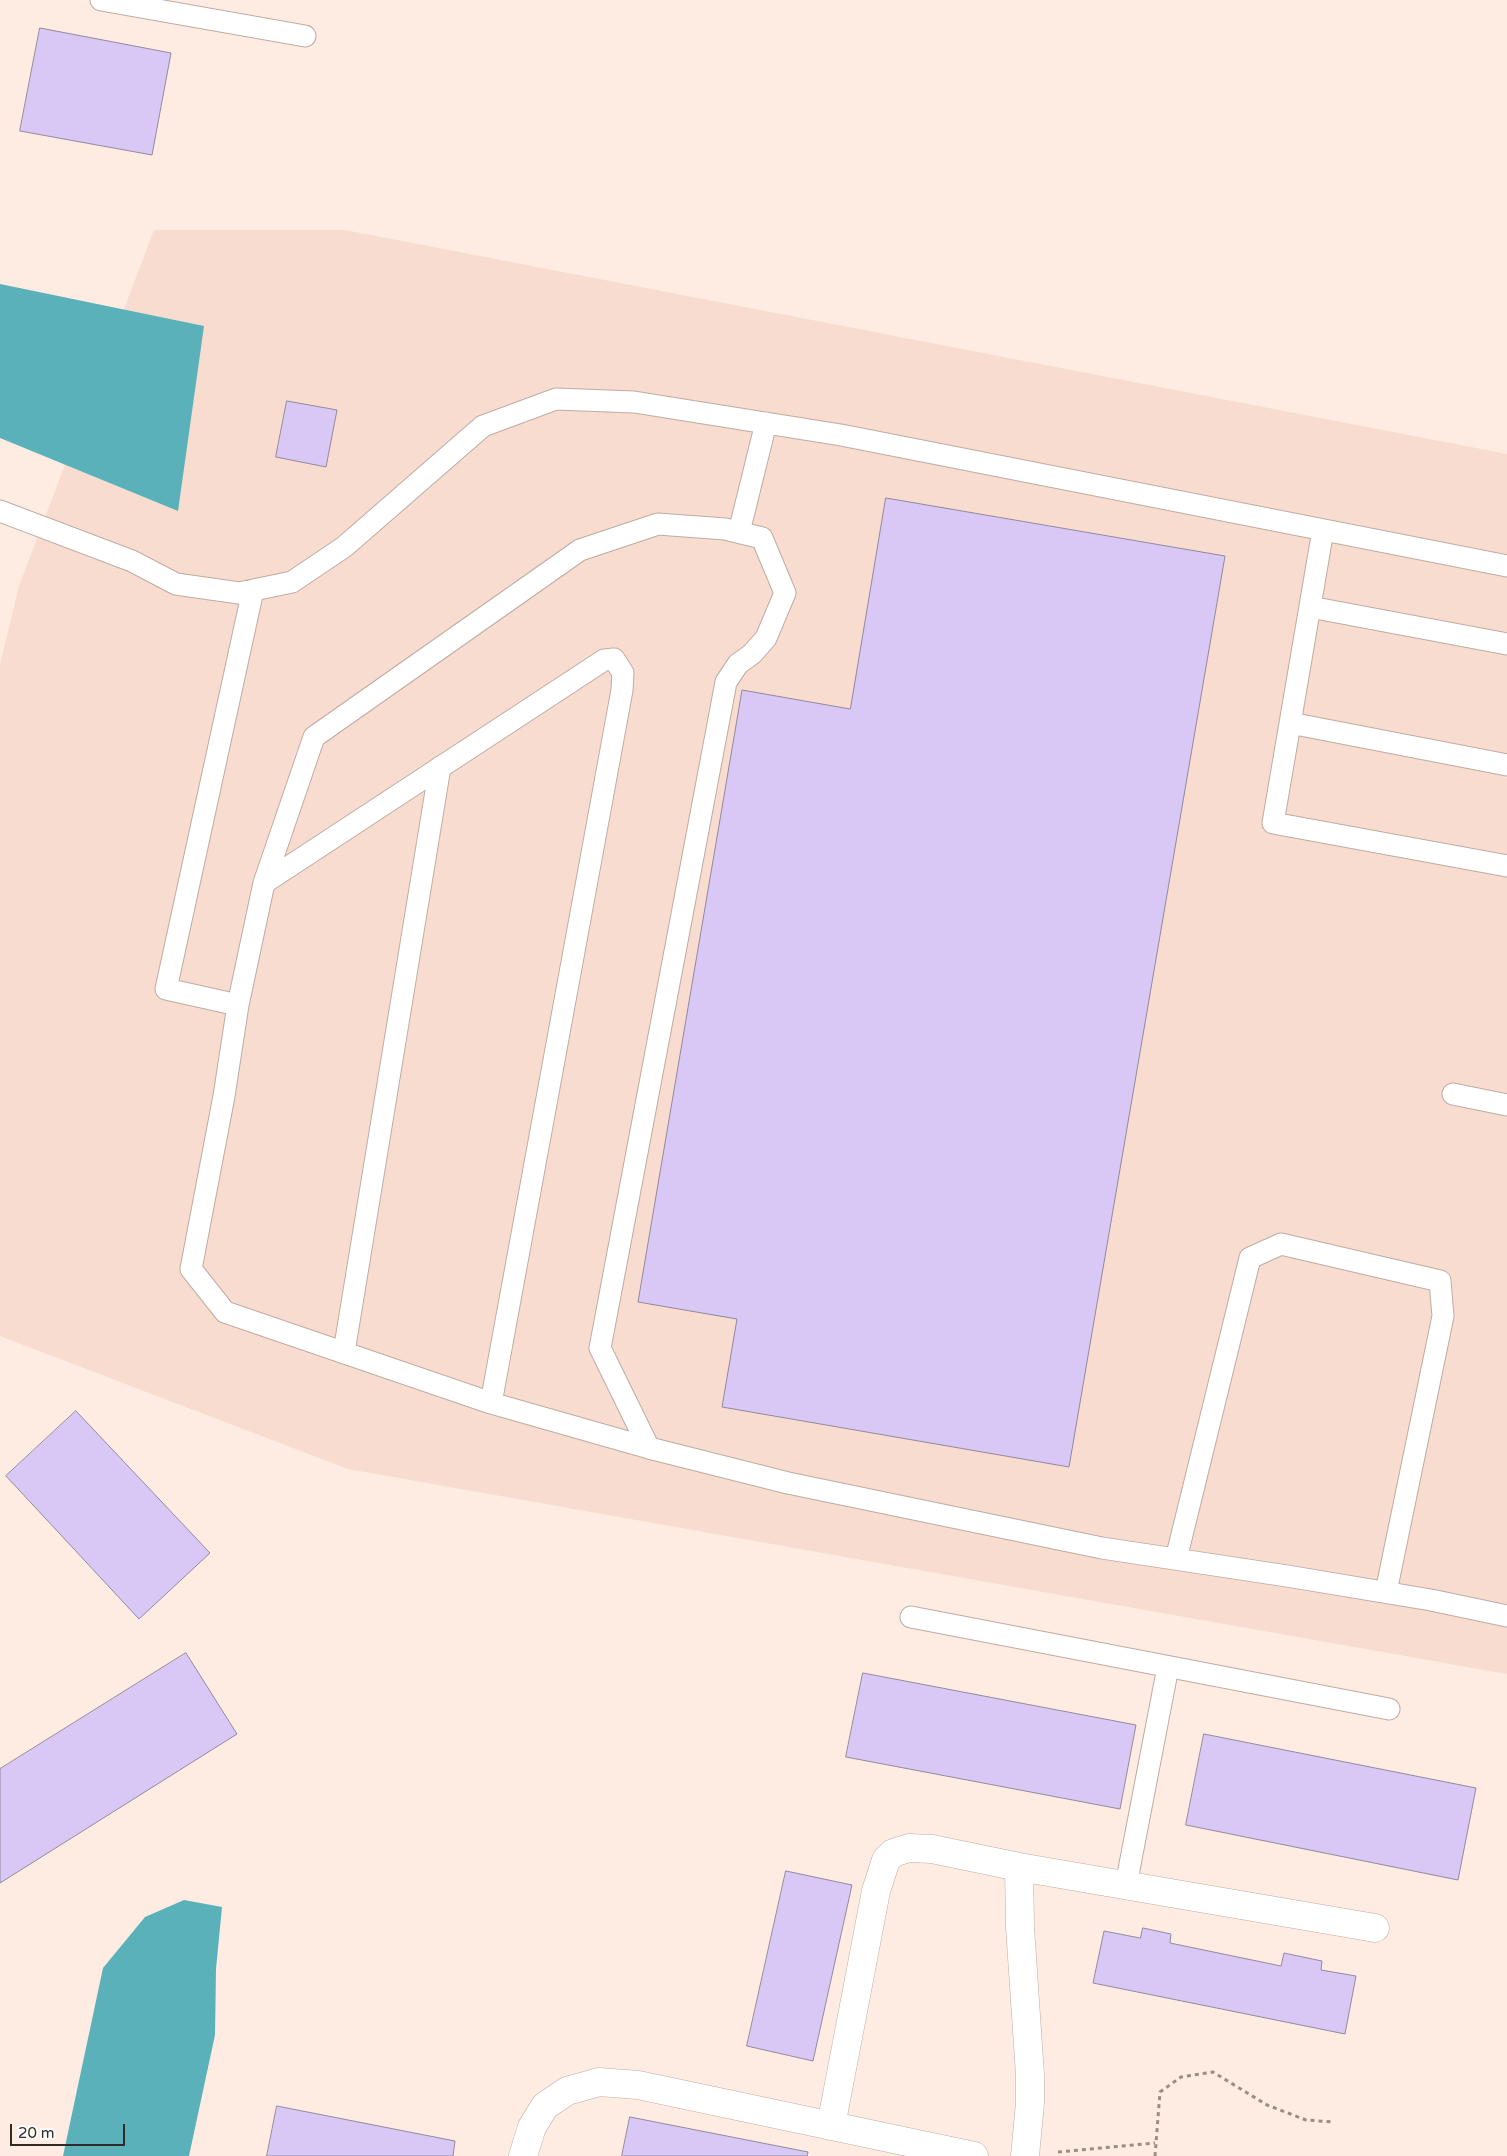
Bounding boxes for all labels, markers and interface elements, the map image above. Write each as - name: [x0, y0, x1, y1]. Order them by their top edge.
- scale bar: [12, 2114, 128, 2146]
- text: 20 m: [18, 2124, 55, 2142]

